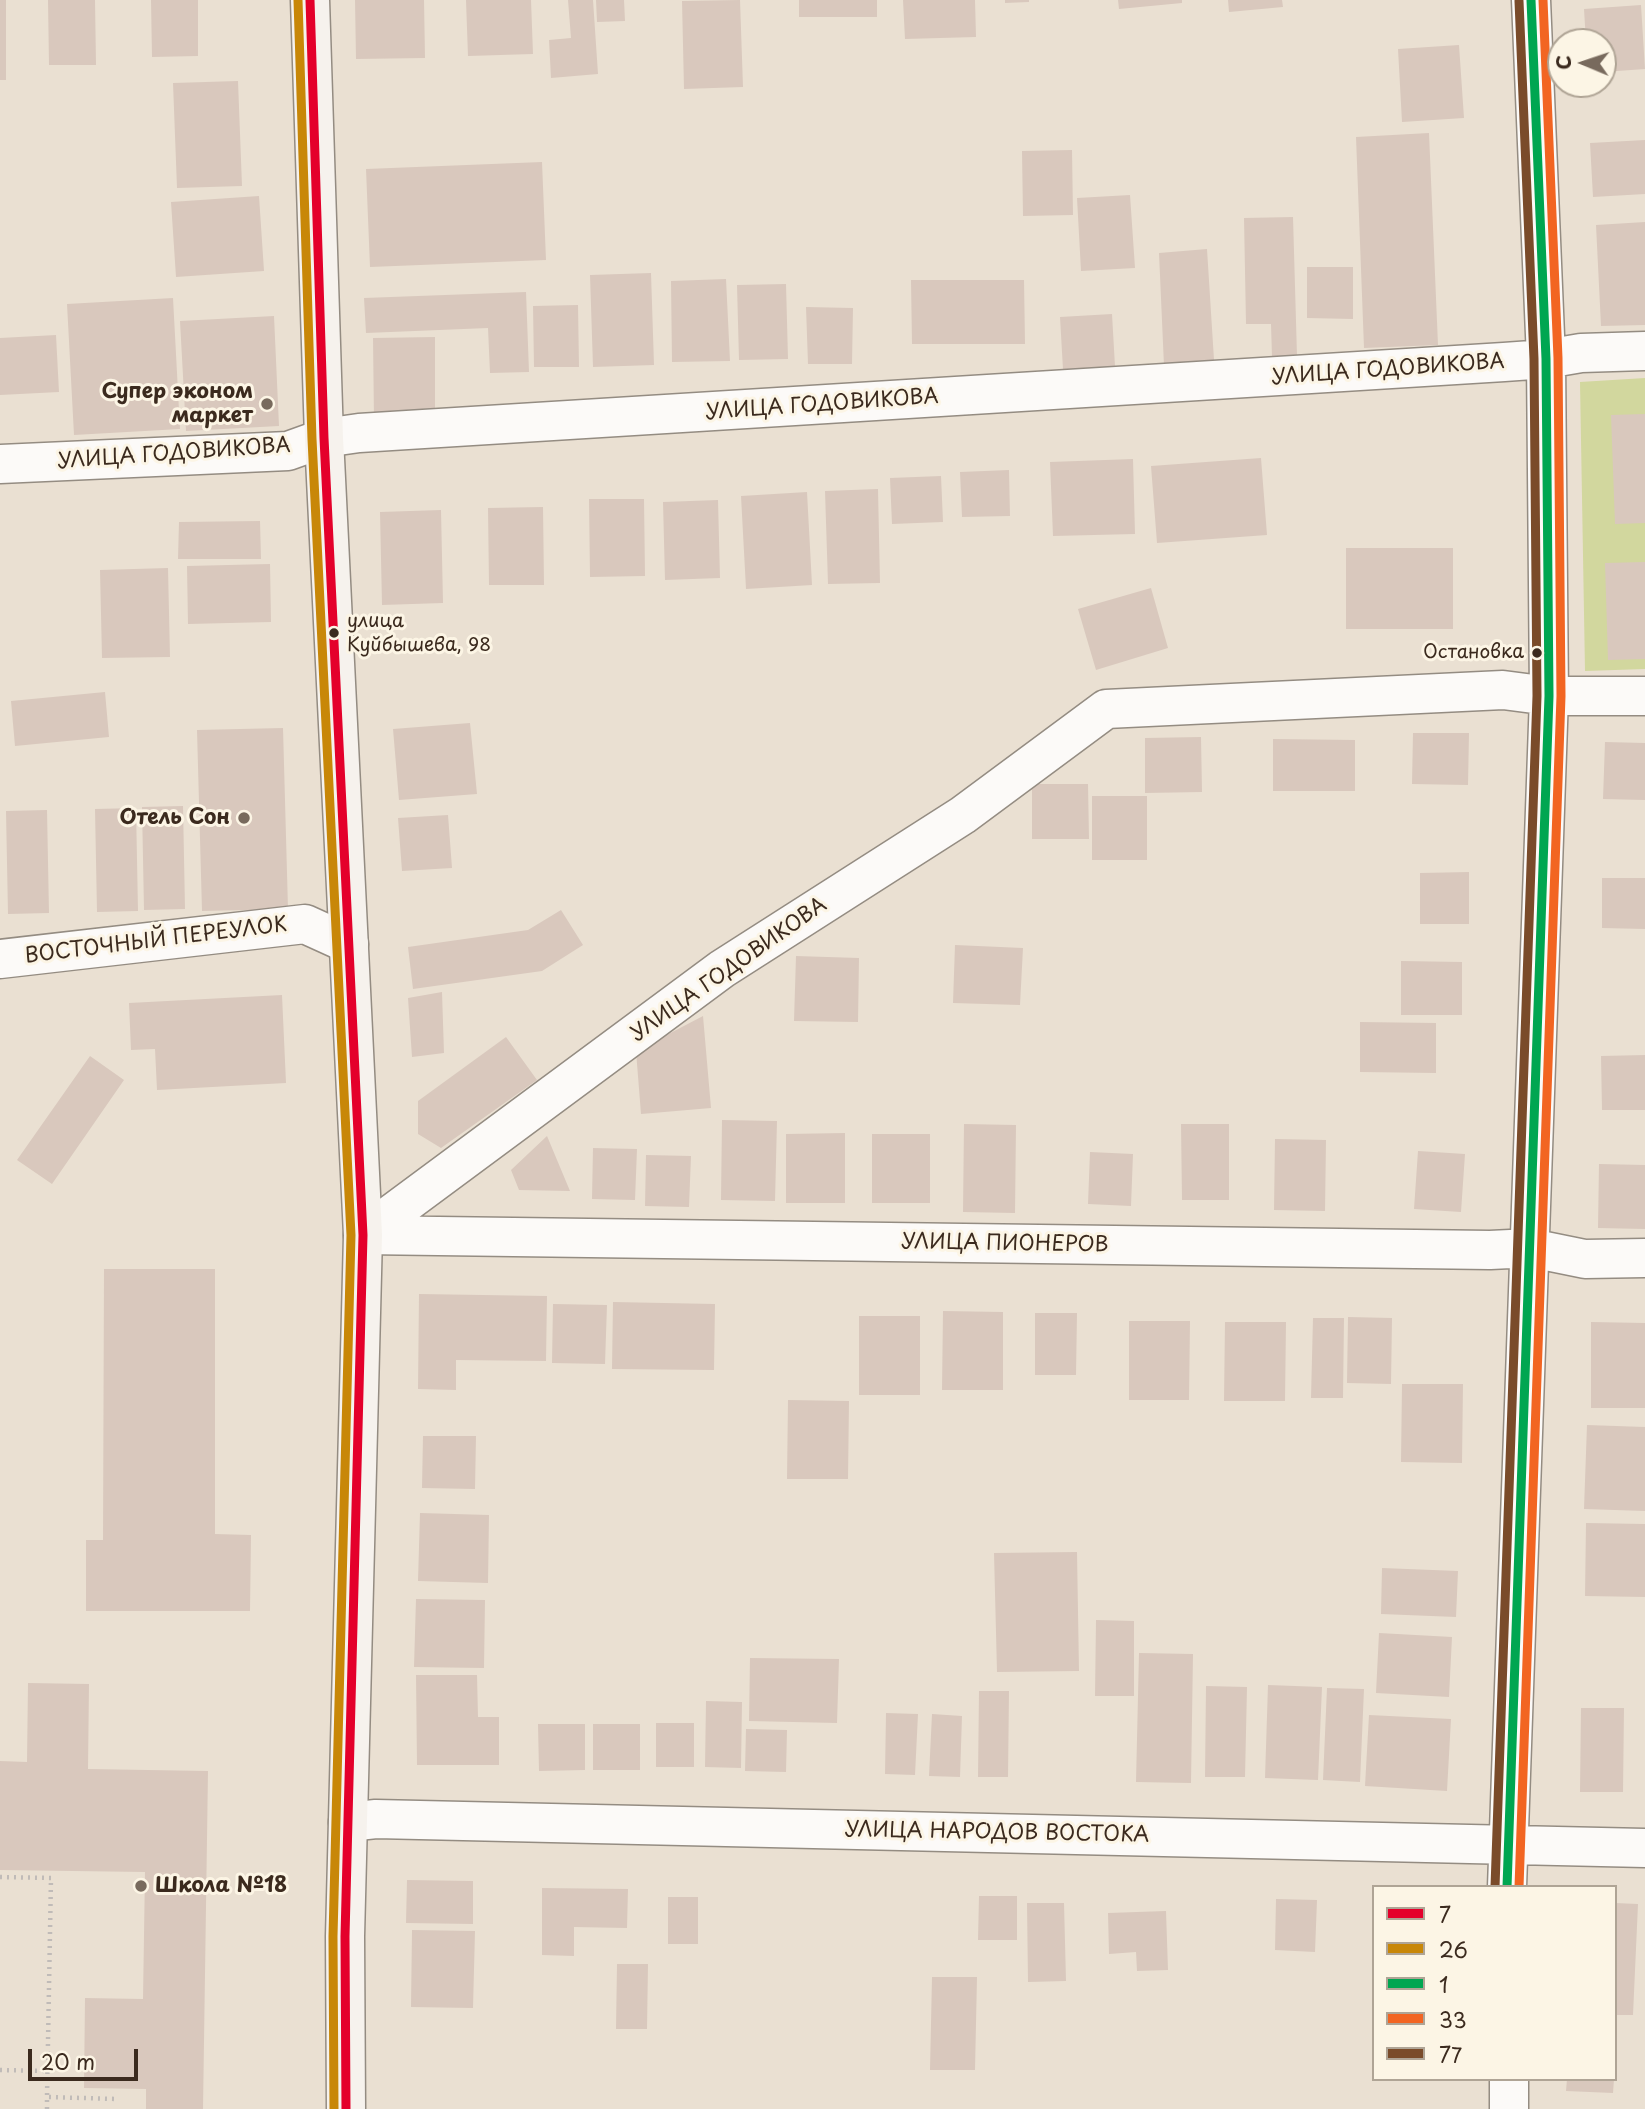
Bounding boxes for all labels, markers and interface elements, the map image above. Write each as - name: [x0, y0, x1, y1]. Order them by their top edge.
- north arrow: [1547, 28, 1617, 98]
- text: С: [1549, 55, 1577, 70]
- street label: УЛИЦА ГОДОВИКОВА: [1271, 349, 1505, 391]
- place label: Супер эконом маркет: [101, 379, 253, 429]
- street label: УЛИЦА ГОДОВИКОВА: [705, 384, 939, 426]
- marker: Супер эконом маркет: [259, 396, 275, 412]
- street label: УЛИЦА ГОДОВИКОВА: [57, 433, 291, 475]
- place label: улица Куйбышева, 98: [347, 611, 491, 655]
- marker: улица Куйбышева, 98: [327, 626, 341, 640]
- place label: Остановка: [1423, 642, 1524, 664]
- marker: Остановка: [1530, 646, 1544, 660]
- place label: Отель Сон: [120, 805, 230, 831]
- marker: Отель Сон: [236, 810, 252, 826]
- street label: УЛИЦА ГОДОВИКОВА: [626, 893, 832, 1047]
- street label: ВОСТОЧНЫЙ ПЕРЕУЛОК: [23, 912, 289, 970]
- street label: УЛИЦА ПИОНЕРОВ: [901, 1230, 1109, 1258]
- street label: УЛИЦА НАРОДОВ ВОСТОКА: [845, 1818, 1149, 1848]
- place label: Школа №18: [155, 1873, 287, 1899]
- marker: Школа №18: [133, 1878, 149, 1894]
- legend: [1372, 1885, 1617, 2081]
- text: 7: [1439, 1898, 1451, 1930]
- text: 26: [1439, 1933, 1468, 1965]
- text: 1: [1439, 1968, 1448, 2000]
- text: 33: [1439, 2003, 1467, 2035]
- scale bar: [32, 2036, 142, 2080]
- text: 77: [1439, 2038, 1462, 2070]
- text: 20 m: [41, 2045, 95, 2077]

